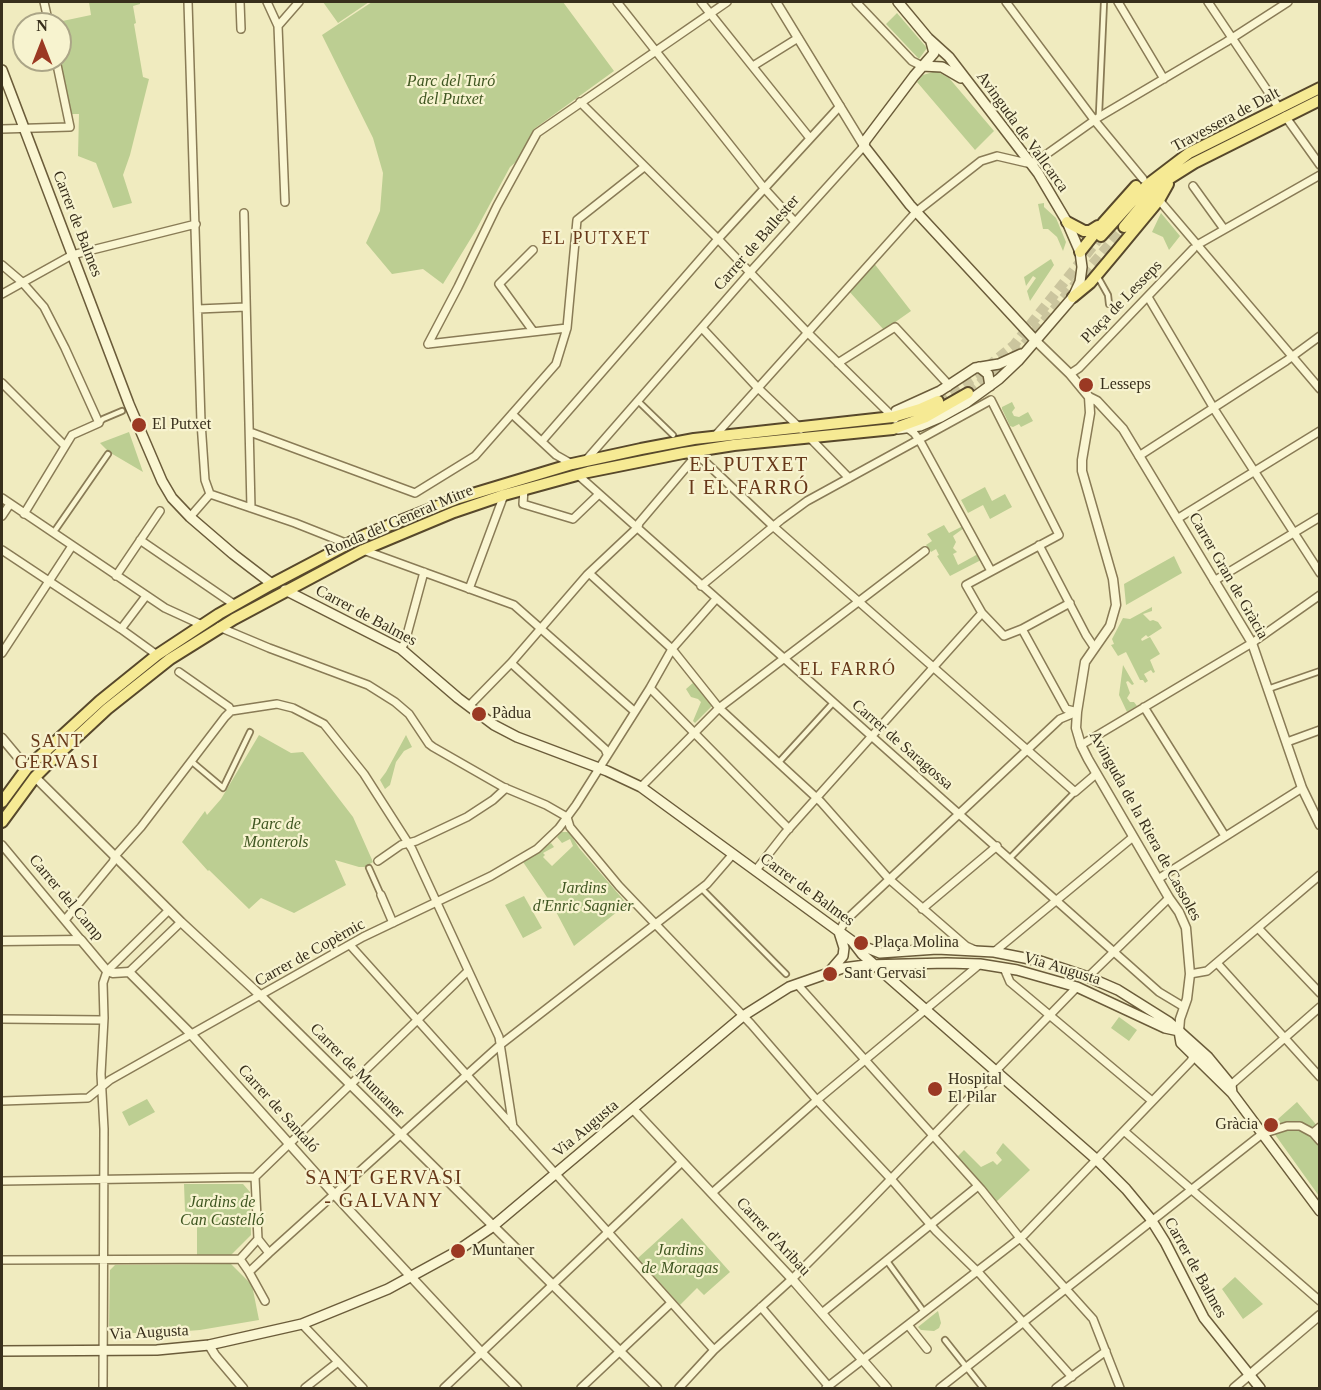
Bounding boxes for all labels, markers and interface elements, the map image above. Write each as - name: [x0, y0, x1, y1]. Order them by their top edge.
- north arrow: [12, 12, 72, 72]
- text: N: [36, 17, 48, 34]
- street label: Avinguda de Vallcarca: [972, 68, 1072, 196]
- park label: Parc del Turó del Putxet: [407, 72, 495, 110]
- street label: Travessera de Dalt: [1169, 84, 1283, 156]
- street label: Carrer de Balmes: [48, 168, 106, 280]
- street label: Carrer de Ballester: [710, 191, 804, 295]
- district label: EL PUTXET: [542, 228, 650, 250]
- street label: Plaça de Lesseps: [1077, 256, 1167, 348]
- place label: Lesseps: [1100, 375, 1151, 395]
- marker: Lesseps: [1077, 376, 1095, 394]
- place label: El Putxet: [152, 415, 211, 435]
- marker: El Putxet: [130, 416, 148, 434]
- district label: EL PUTXET I EL FARRÓ: [688, 454, 810, 501]
- street label: Ronda del General Mitre: [322, 481, 476, 561]
- street label: Carrer Gran de Gràcia: [1184, 509, 1272, 643]
- street label: Carrer de Balmes: [312, 581, 420, 651]
- district label: EL FARRÓ: [799, 659, 897, 681]
- street label: Carrer de Saragossa: [847, 696, 957, 794]
- place label: Pàdua: [492, 704, 531, 724]
- marker: Pàdua: [470, 705, 488, 723]
- street label: Avinguda de la Riera de Cassoles: [1085, 728, 1205, 924]
- district label: SANT GERVASI: [15, 731, 99, 774]
- park label: Parc de Monterols: [243, 815, 309, 853]
- street label: Carrer de Balmes: [756, 849, 858, 931]
- street label: Carrer del Camp: [24, 851, 108, 945]
- park label: Jardins d'Enric Sagnier: [533, 879, 633, 917]
- street label: Carrer de Copèrnic: [252, 915, 368, 991]
- place label: Plaça Molina: [874, 933, 959, 953]
- marker: Plaça Molina: [852, 934, 870, 952]
- street label: Via Augusta: [1021, 948, 1103, 990]
- place label: Sant Gervasi: [844, 964, 926, 984]
- marker: Sant Gervasi: [821, 965, 839, 983]
- street label: Carrer de Muntaner: [306, 1020, 408, 1122]
- street label: Carrer de Santaló: [233, 1061, 323, 1157]
- place label: Hospital El Pilar: [948, 1070, 1002, 1108]
- marker: Hospital El Pilar: [926, 1080, 944, 1098]
- street label: Via Augusta: [549, 1096, 623, 1162]
- place label: Gràcia: [1215, 1115, 1258, 1135]
- marker: Gràcia: [1262, 1116, 1280, 1134]
- district label: SANT GERVASI - GALVANY: [305, 1167, 463, 1214]
- park label: Jardins de Can Castelló: [180, 1193, 264, 1231]
- street label: Carrer d'Aribau: [732, 1194, 814, 1280]
- street label: Carrer de Balmes: [1159, 1214, 1231, 1322]
- place label: Muntaner: [472, 1241, 534, 1261]
- park label: Jardins de Moragas: [642, 1241, 718, 1279]
- marker: Muntaner: [449, 1242, 467, 1260]
- street label: Via Augusta: [109, 1321, 189, 1345]

